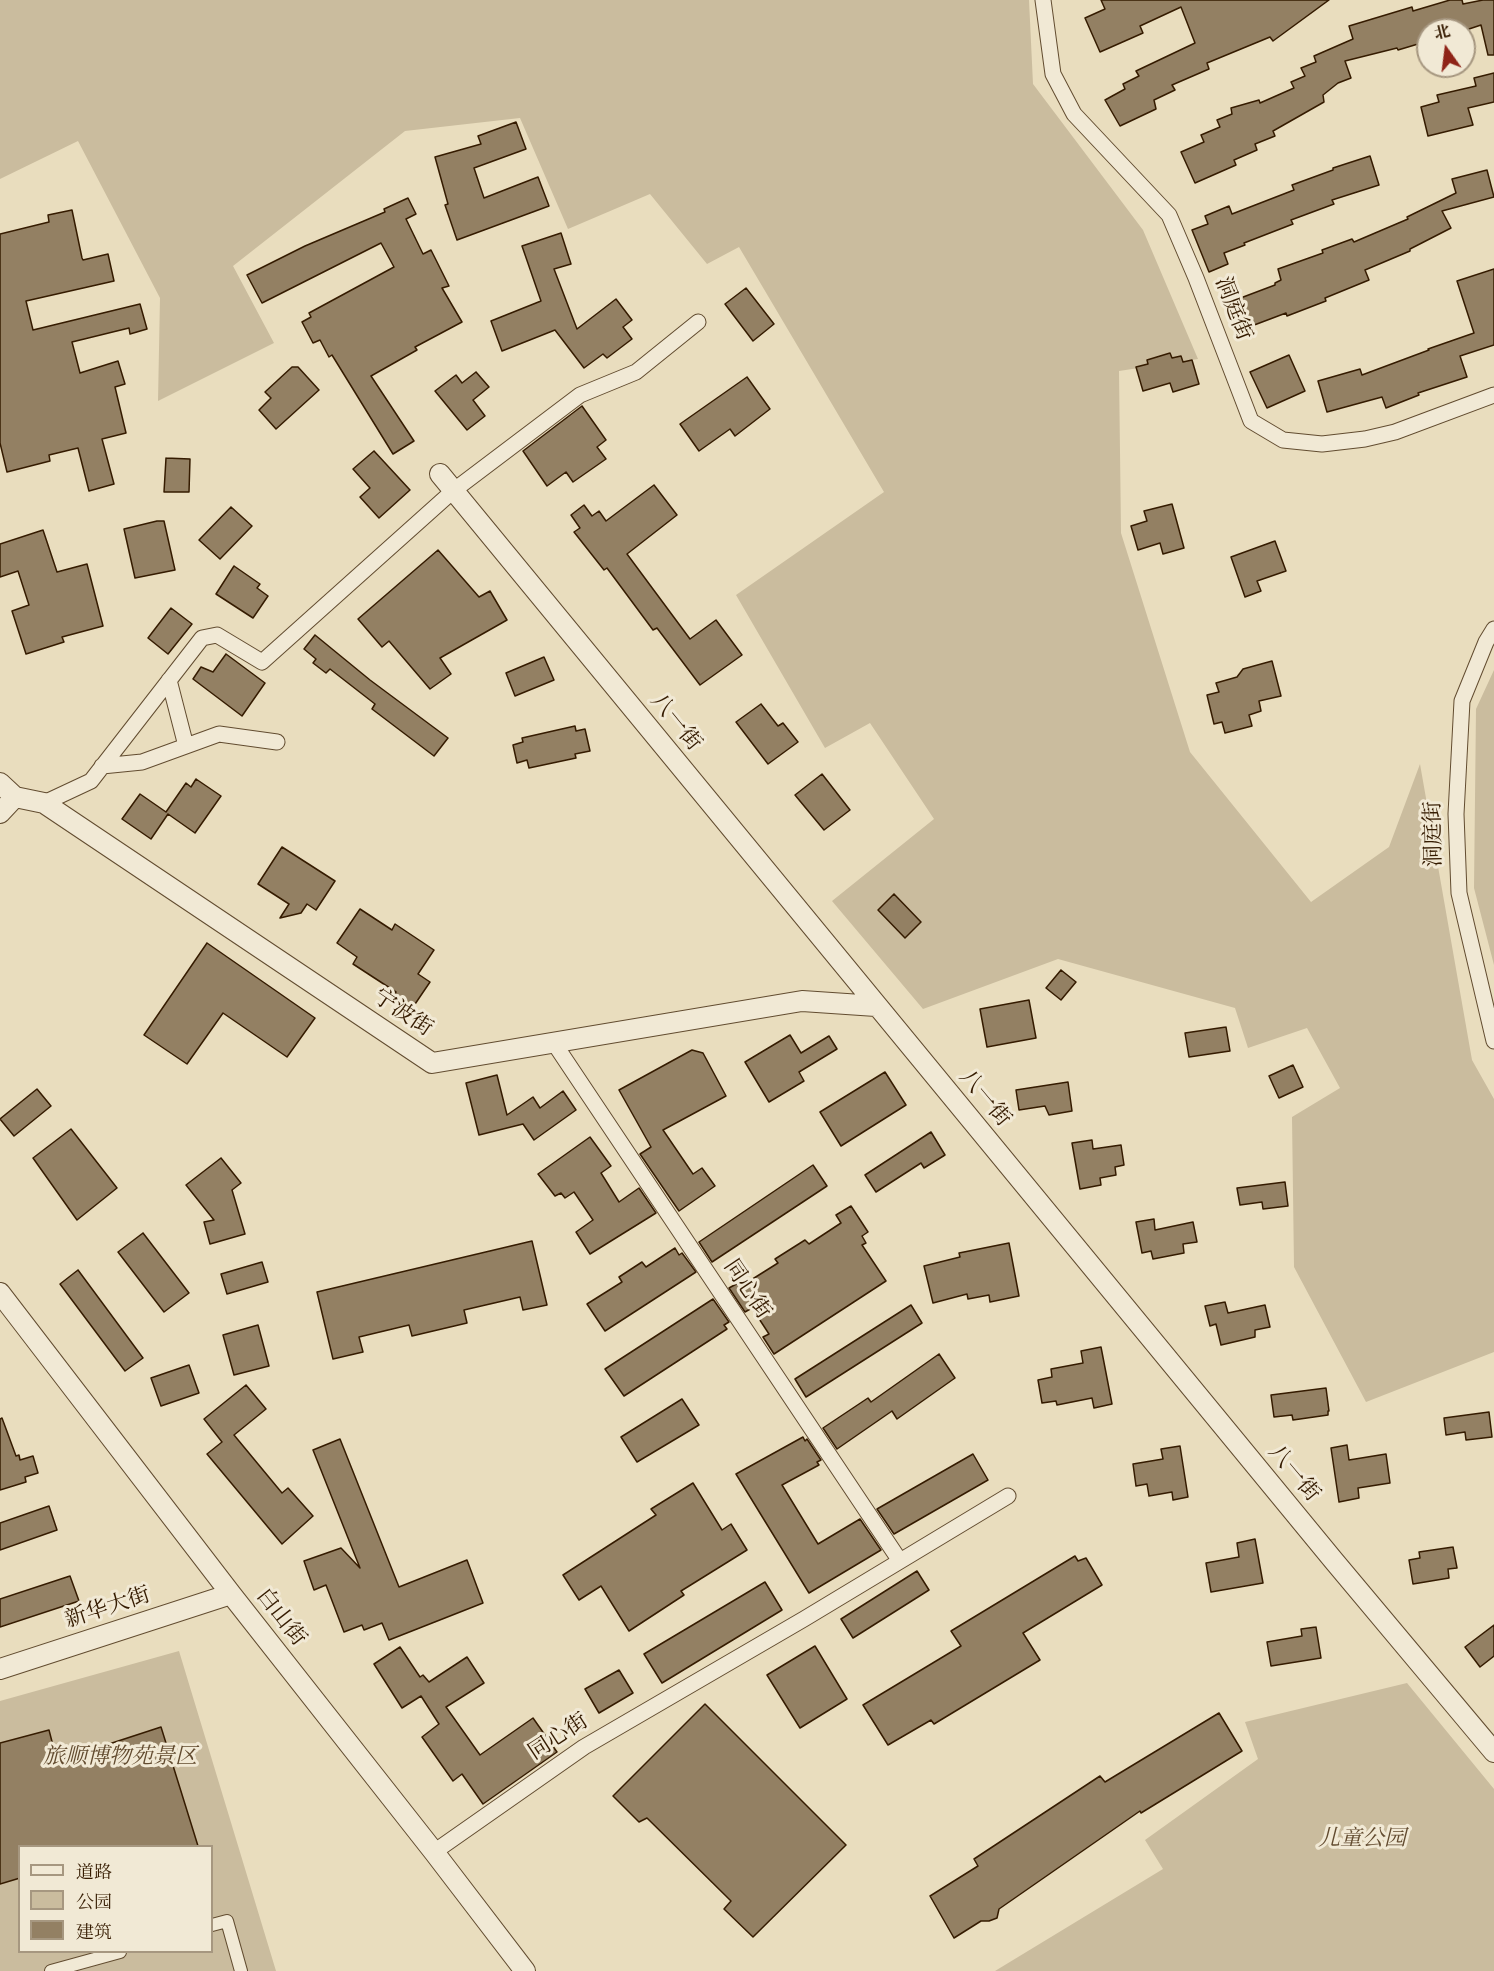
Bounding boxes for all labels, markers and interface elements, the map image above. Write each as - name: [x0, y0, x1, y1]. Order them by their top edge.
- north arrow: [1416, 18, 1476, 78]
- text: 北: [1432, 21, 1452, 44]
- street label: 洞庭街: [1208, 273, 1256, 345]
- street label: 八一街: [644, 689, 706, 757]
- street label: 洞庭街: [1421, 801, 1449, 867]
- street label: 宁波街: [367, 985, 437, 1043]
- street label: 八一街: [953, 1065, 1015, 1133]
- street label: 同心街: [717, 1255, 775, 1325]
- street label: 八一街: [1262, 1440, 1324, 1508]
- street label: 新华大街: [62, 1583, 154, 1635]
- street label: 白山街: [249, 1584, 311, 1652]
- street label: 同心街: [524, 1709, 594, 1767]
- park label: 旅顺博物苑景区: [43, 1745, 197, 1771]
- park label: 儿童公园: [1318, 1827, 1406, 1853]
- legend: [18, 1845, 213, 1953]
- text: 道路: [76, 1861, 112, 1884]
- text: 公园: [76, 1891, 112, 1914]
- text: 建筑: [76, 1921, 112, 1944]

